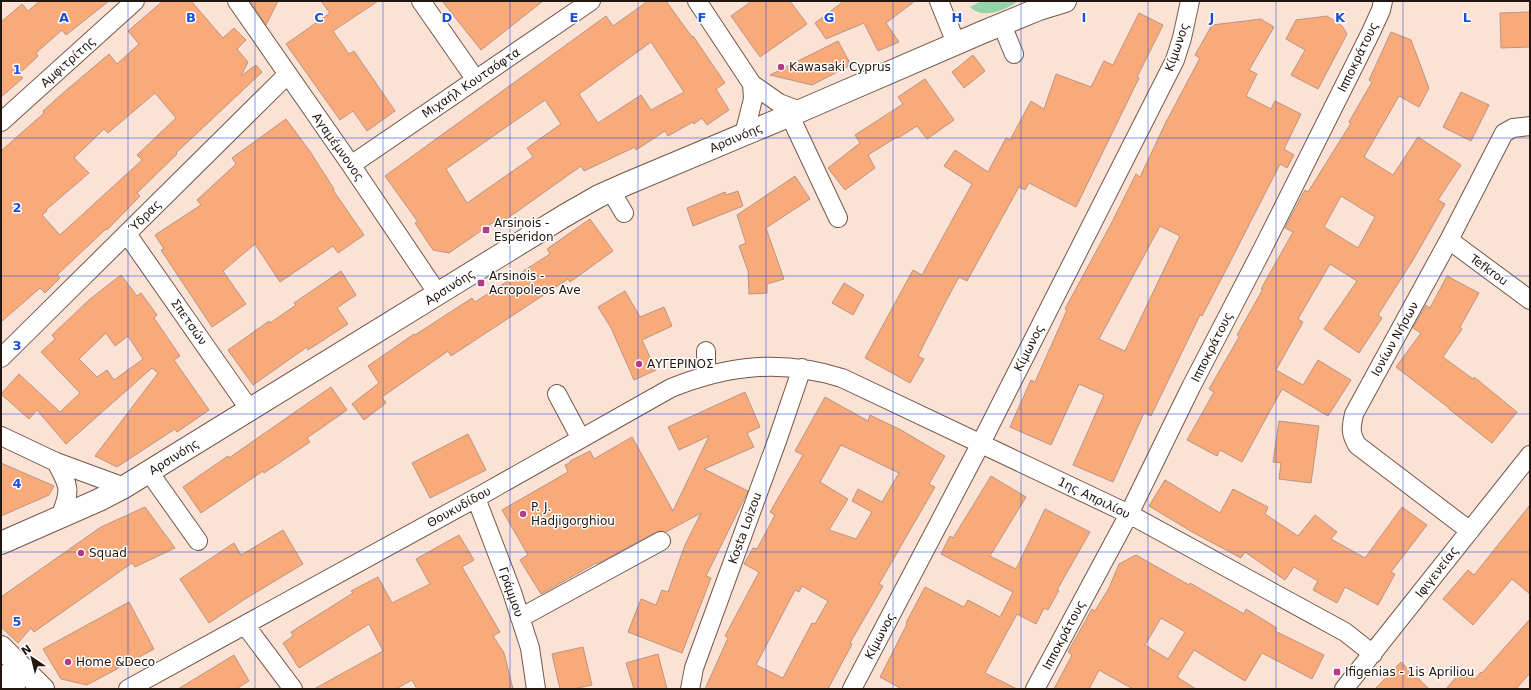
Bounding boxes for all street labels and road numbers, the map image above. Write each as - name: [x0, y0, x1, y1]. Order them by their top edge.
- street label: Ιπποκράτους: [1335, 20, 1381, 94]
- street label: Κίμωνος: [1162, 21, 1192, 73]
- street label: Αμφιτρίτης: [38, 34, 98, 90]
- street label: Μιχαήλ Κουτσόφτα: [419, 45, 523, 121]
- street label: Αγαμέμνονος: [309, 110, 367, 184]
- street label: Αρσινόης: [707, 121, 765, 155]
- street label: Ύδρας: [125, 197, 164, 236]
- street label: Tefkrou: [1466, 251, 1511, 288]
- street label: Αρσινόης: [422, 266, 478, 308]
- street label: Σπετσών: [168, 296, 210, 348]
- street label: Ιονίων Νήσων: [1369, 299, 1421, 379]
- street label: Ιπποκράτους: [1188, 310, 1236, 384]
- street label: Κίμωνος: [1011, 322, 1047, 374]
- street label: Αρσινόης: [146, 436, 202, 478]
- street label: 1ης Απριλίου: [1056, 474, 1132, 522]
- street label: Θουκυδίδου: [425, 484, 493, 530]
- street label: Kosta Loizou: [726, 490, 764, 566]
- street label: Ιφιγενείας: [1413, 544, 1461, 600]
- street label: Γράμμου: [496, 565, 526, 619]
- street label: Ιπποκράτους: [1040, 598, 1088, 672]
- street label: Κίμωνος: [862, 610, 898, 662]

